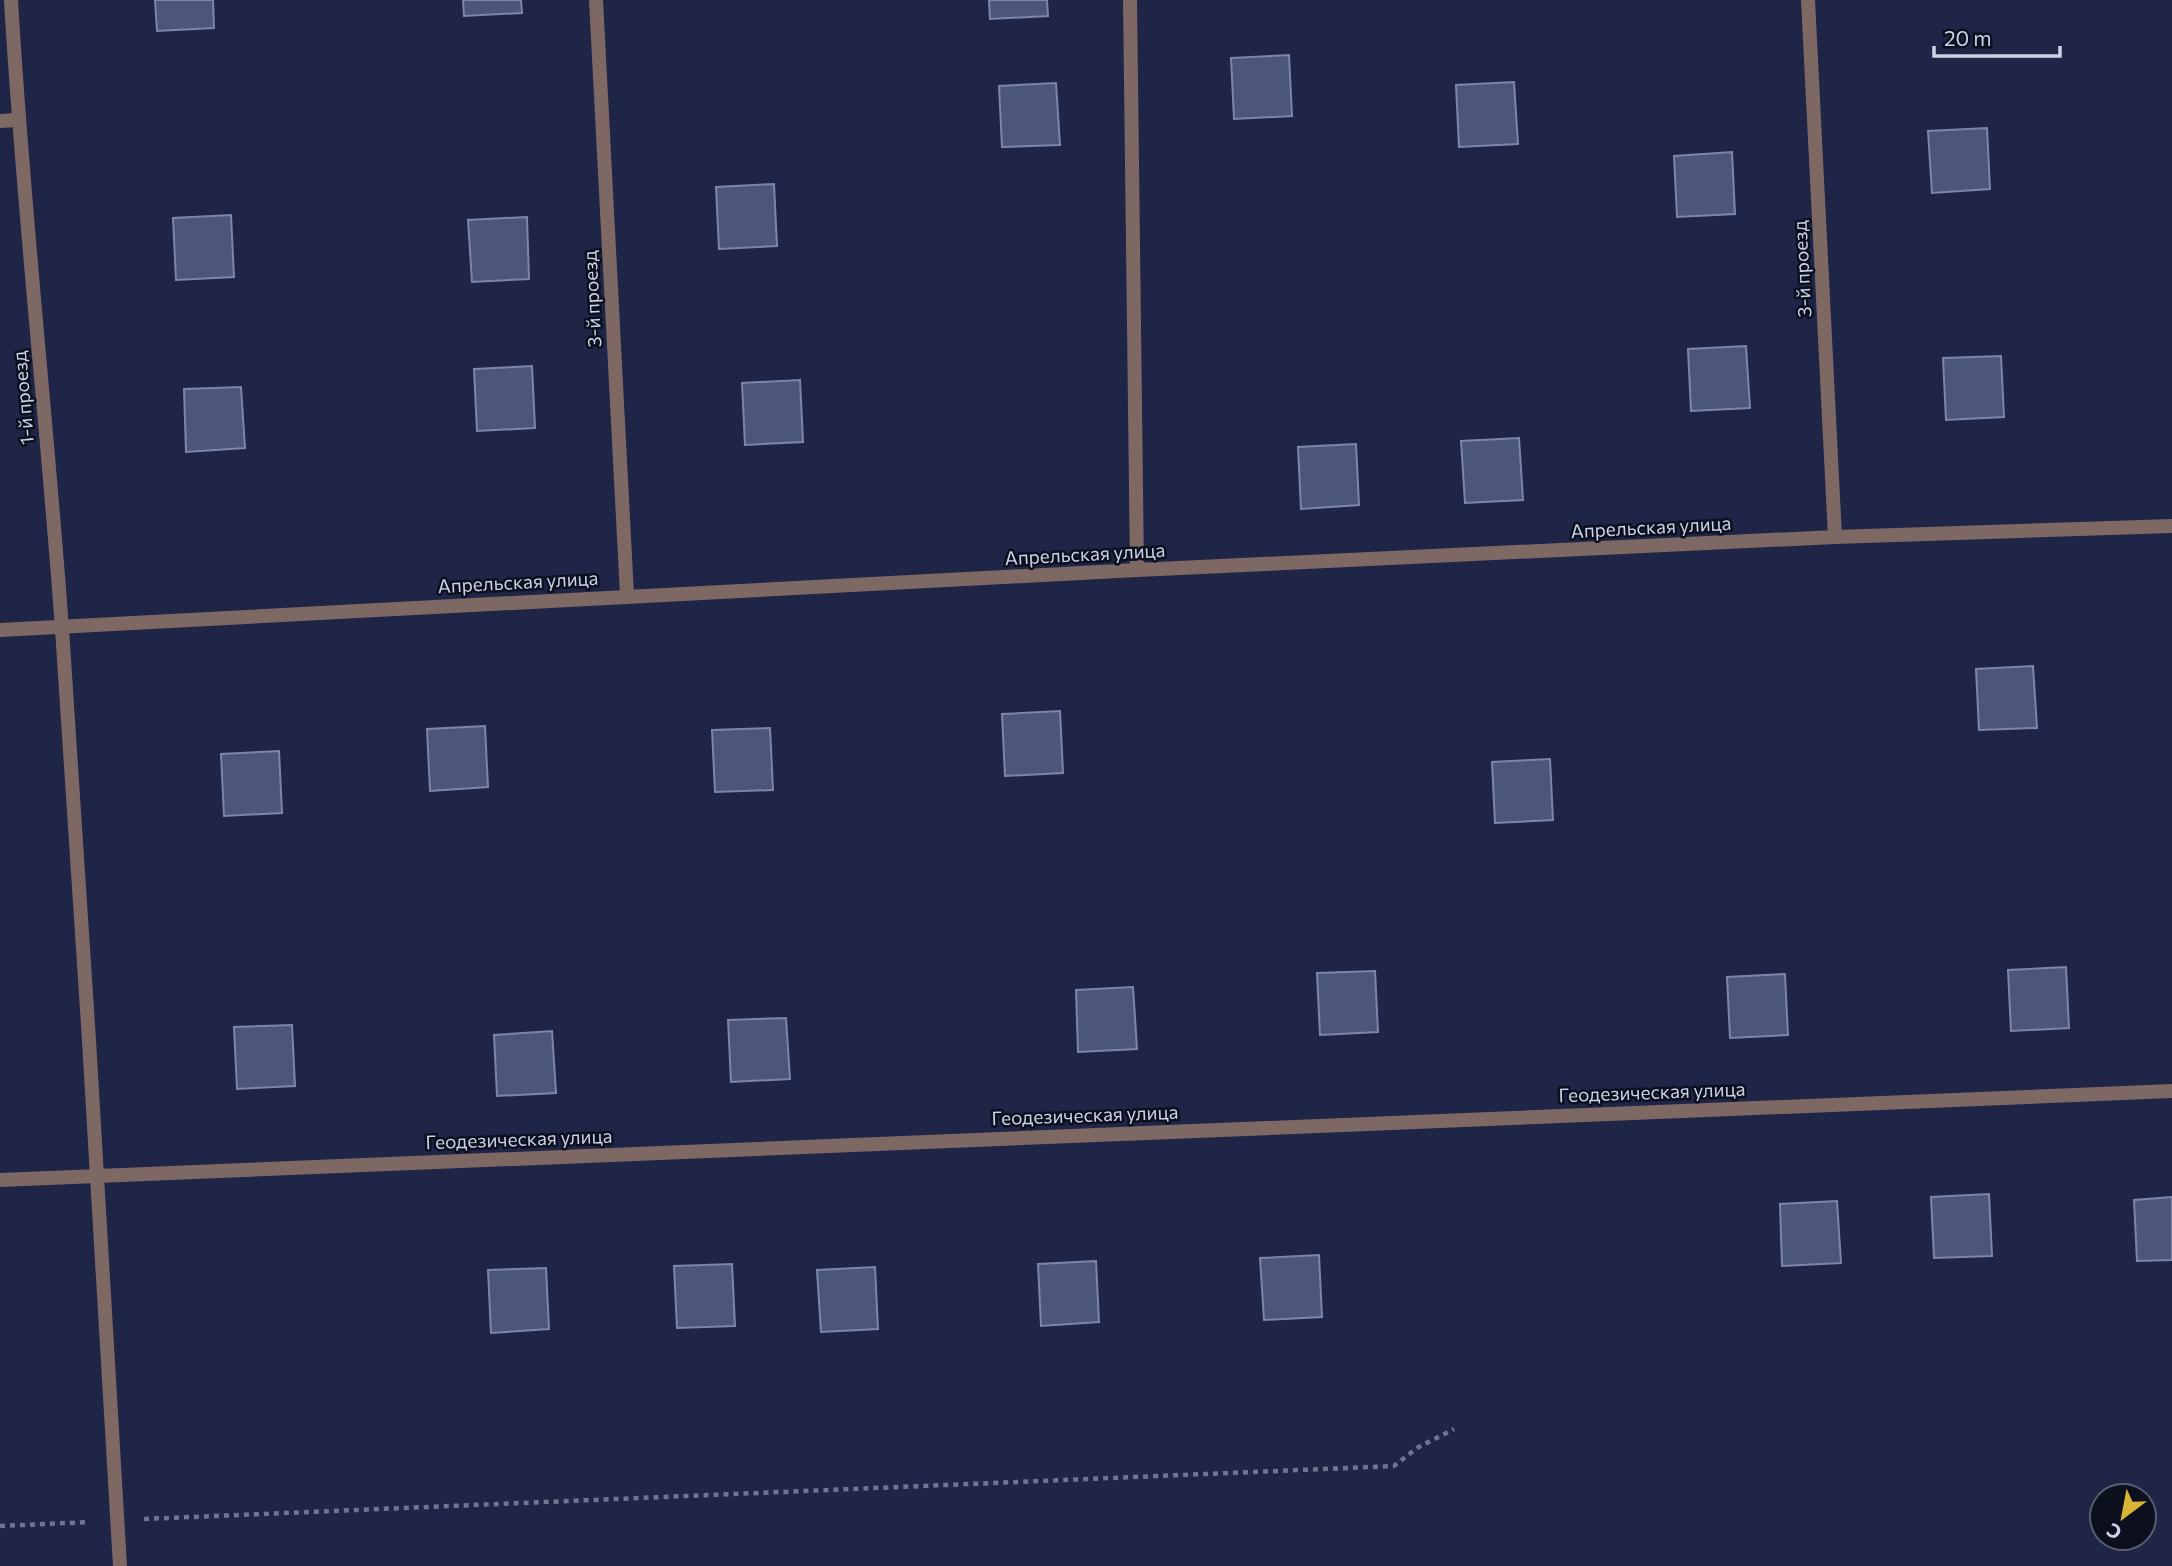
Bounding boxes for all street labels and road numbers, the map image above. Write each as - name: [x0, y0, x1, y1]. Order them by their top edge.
- street label: 3-й проезд: [1787, 220, 1816, 318]
- street label: 3-й проезд: [577, 250, 606, 348]
- street label: 1-й проезд: [7, 350, 38, 446]
- street label: Апрельская улица: [1570, 511, 1732, 542]
- street label: Апрельская улица: [1004, 538, 1166, 569]
- street label: Апрельская улица: [437, 566, 599, 597]
- street label: Геодезическая улица: [1558, 1077, 1746, 1106]
- street label: Геодезическая улица: [991, 1100, 1179, 1129]
- street label: Геодезическая улица: [425, 1124, 613, 1153]

